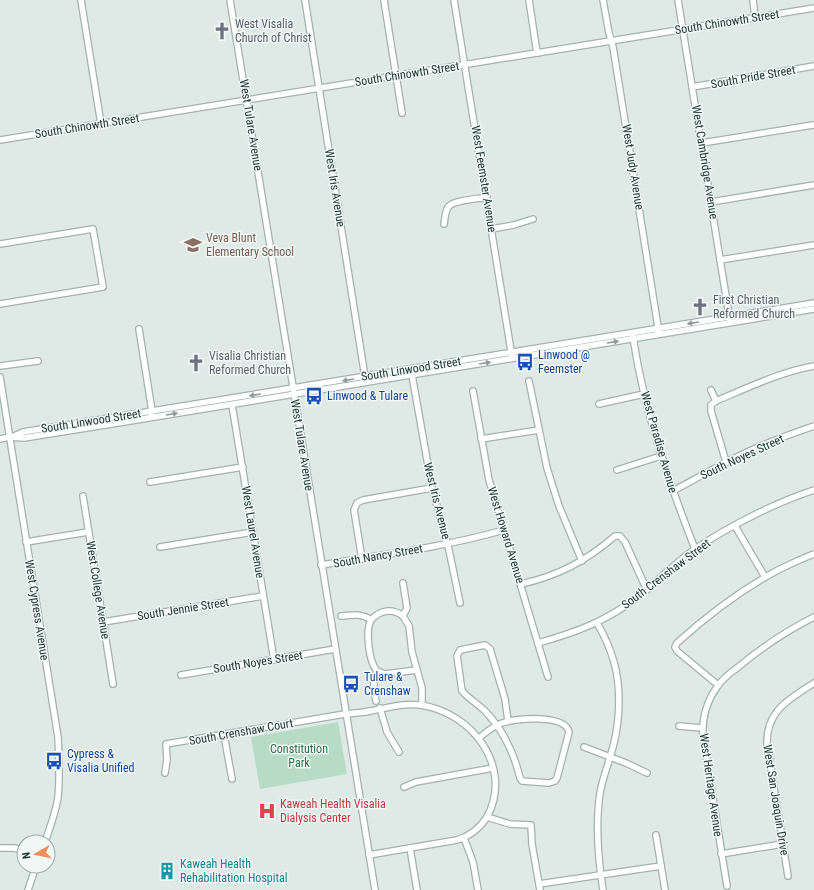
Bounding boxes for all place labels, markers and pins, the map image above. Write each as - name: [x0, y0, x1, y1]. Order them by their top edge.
- place label: West Visalia Church of Christ: [235, 17, 312, 45]
- church icon: West Visalia Church of Christ: [212, 21, 232, 41]
- place label: Veva Blunt Elementary School: [206, 231, 294, 259]
- school or university icon: Veva Blunt Elementary School: [183, 235, 203, 255]
- place label: First Christian Reformed Church: [713, 293, 795, 321]
- church icon: First Christian Reformed Church: [690, 297, 710, 317]
- place label: Linwood @ Feemster: [538, 348, 590, 376]
- place label: Visalia Christian Reformed Church: [209, 349, 291, 377]
- bus stop icon: Linwood @ Feemster: [515, 352, 535, 372]
- church icon: Visalia Christian Reformed Church: [186, 353, 206, 373]
- bus stop icon: Linwood & Tulare: [304, 386, 324, 406]
- place label: Linwood & Tulare: [327, 389, 408, 403]
- place label: Tulare & Crenshaw: [364, 670, 411, 698]
- bus stop icon: Tulare & Crenshaw: [341, 674, 361, 694]
- place label: Cypress & Visalia Unified: [67, 747, 135, 775]
- bus stop icon: Cypress & Visalia Unified: [44, 751, 64, 771]
- place label: Kaweah Health Visalia Dialysis Center: [280, 797, 386, 825]
- hospital icon: Kaweah Health Visalia Dialysis Center: [257, 801, 277, 821]
- place label: Kaweah Health Rehabilitation Hospital: [180, 857, 288, 885]
- building icon: Kaweah Health Rehabilitation Hospital: [157, 861, 177, 881]

